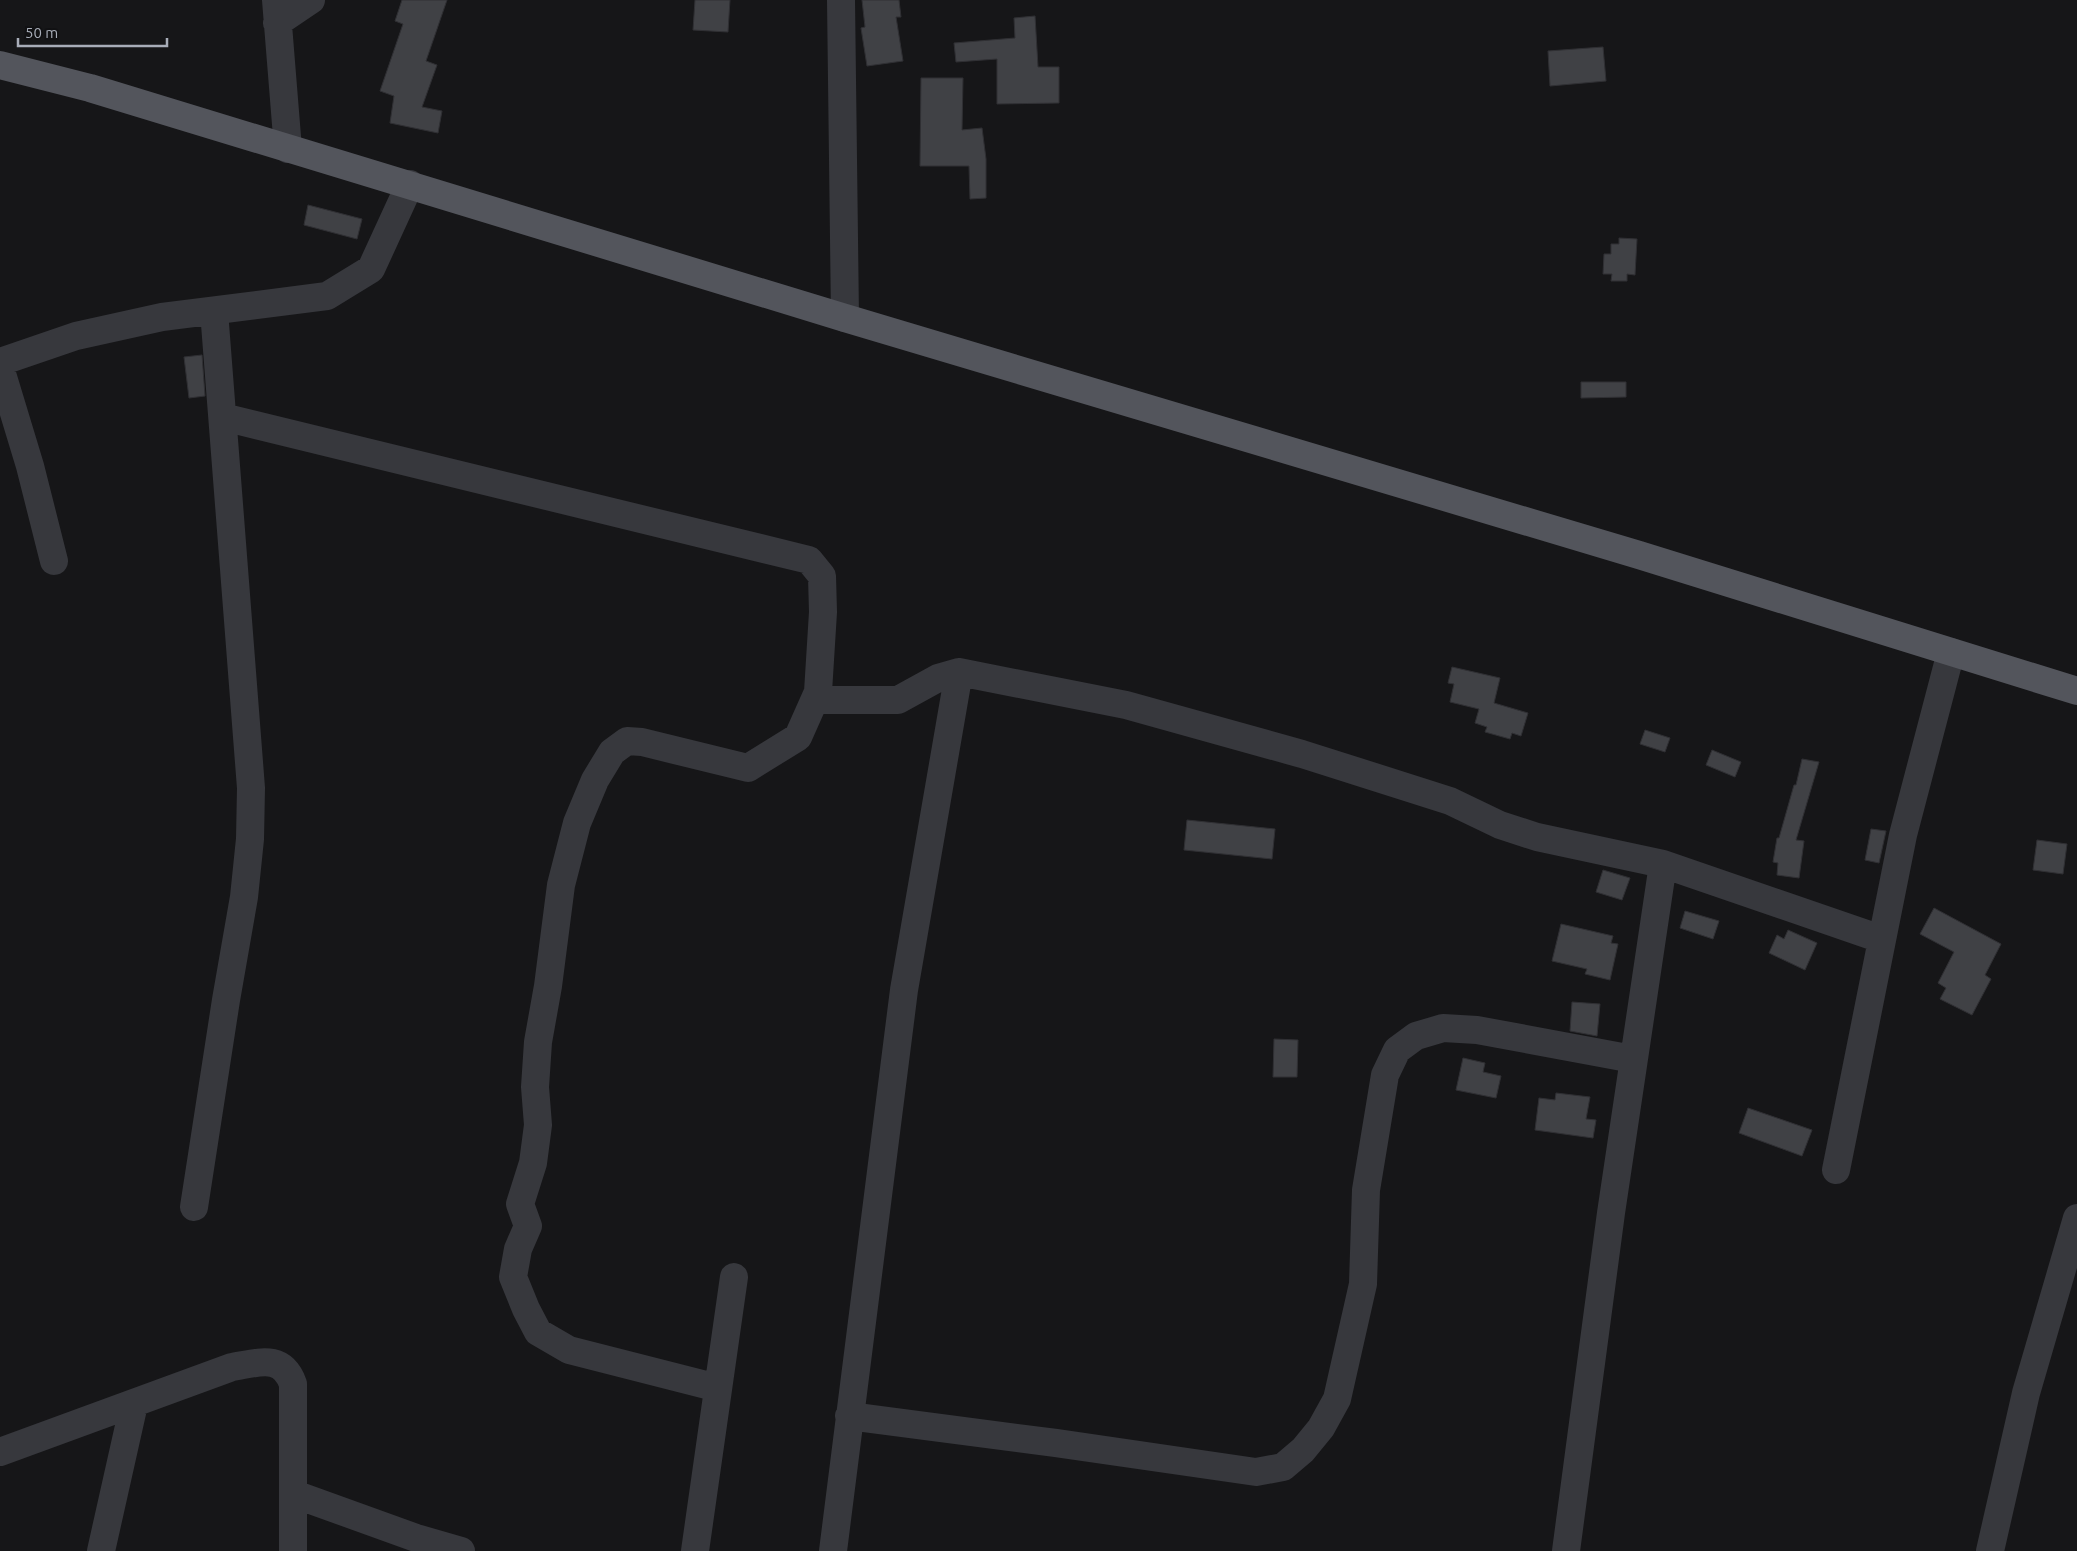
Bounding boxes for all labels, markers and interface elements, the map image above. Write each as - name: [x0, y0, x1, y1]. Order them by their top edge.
- scale bar: [18, 15, 166, 47]
- text: 50 m: [25, 24, 58, 41]

